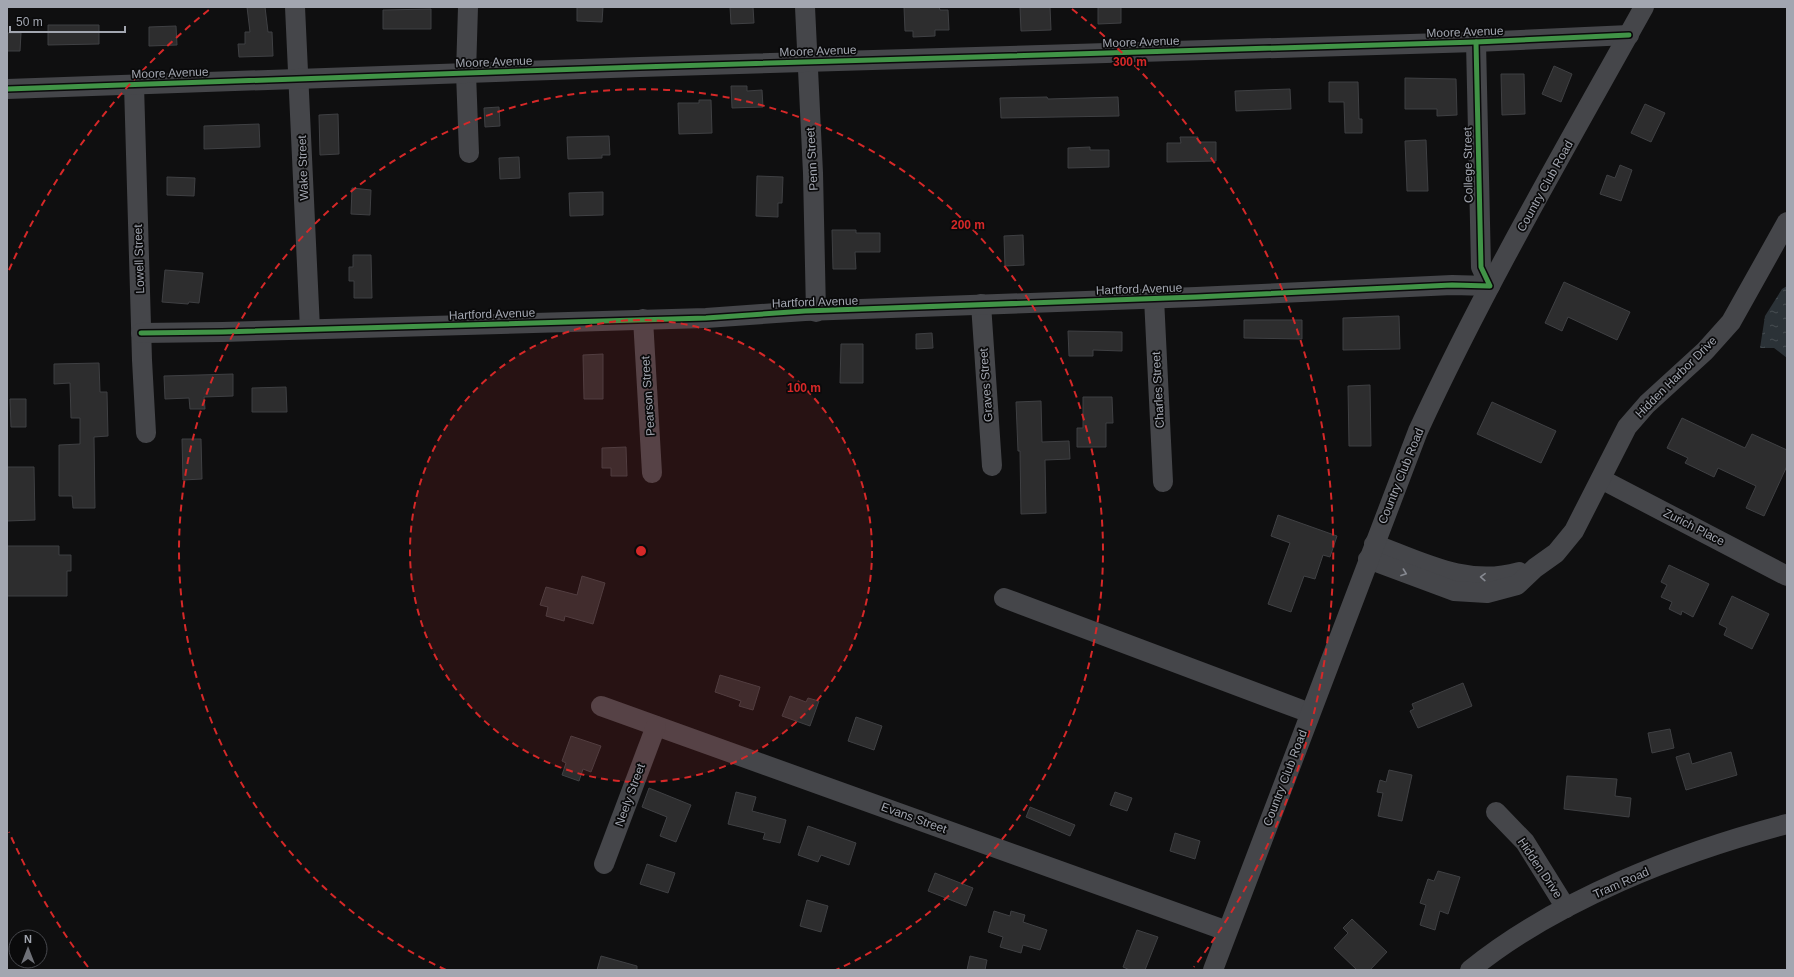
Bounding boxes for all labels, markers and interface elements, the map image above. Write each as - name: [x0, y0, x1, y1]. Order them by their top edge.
- scale bar: [10, 8, 125, 34]
- text: 50 m: [16, 15, 43, 29]
- street label: Moore Avenue: [1426, 24, 1504, 40]
- street label: Moore Avenue: [1102, 34, 1180, 50]
- street label: Moore Avenue: [779, 43, 857, 59]
- street label: Moore Avenue: [455, 54, 533, 70]
- text: 300 m: [1113, 55, 1147, 69]
- street label: Moore Avenue: [131, 65, 209, 81]
- street label: Penn Street: [803, 126, 821, 191]
- street label: College Street: [1460, 126, 1476, 203]
- street label: Wake Street: [295, 134, 311, 201]
- street label: Country Club Road: [1514, 138, 1576, 234]
- text: 200 m: [951, 218, 985, 232]
- street label: Lowell Street: [131, 223, 147, 294]
- street label: Hartford Avenue: [1096, 280, 1183, 298]
- street label: Hartford Avenue: [772, 293, 859, 311]
- street label: Hartford Avenue: [449, 305, 536, 323]
- street label: Hidden Harbor Drive: [1632, 333, 1720, 421]
- street label: Graves Street: [976, 347, 996, 422]
- street label: Charles Street: [1149, 351, 1167, 429]
- street label: Pearson Street: [638, 355, 658, 436]
- text: 100 m: [787, 381, 821, 395]
- street label: Country Club Road: [1375, 426, 1427, 526]
- street label: Zurich Place: [1661, 506, 1727, 549]
- centre of rings: [634, 544, 648, 558]
- one-way arrow: [1401, 568, 1408, 576]
- one-way arrow: [1480, 573, 1486, 581]
- street label: Country Club Road: [1260, 728, 1310, 828]
- street label: Neely Street: [612, 761, 648, 828]
- street label: Evans Street: [879, 800, 949, 837]
- street label: Hidden Drive: [1515, 835, 1565, 901]
- street label: Tram Road: [1591, 864, 1651, 902]
- north arrow: [8, 929, 48, 969]
- text: N: [24, 933, 32, 945]

